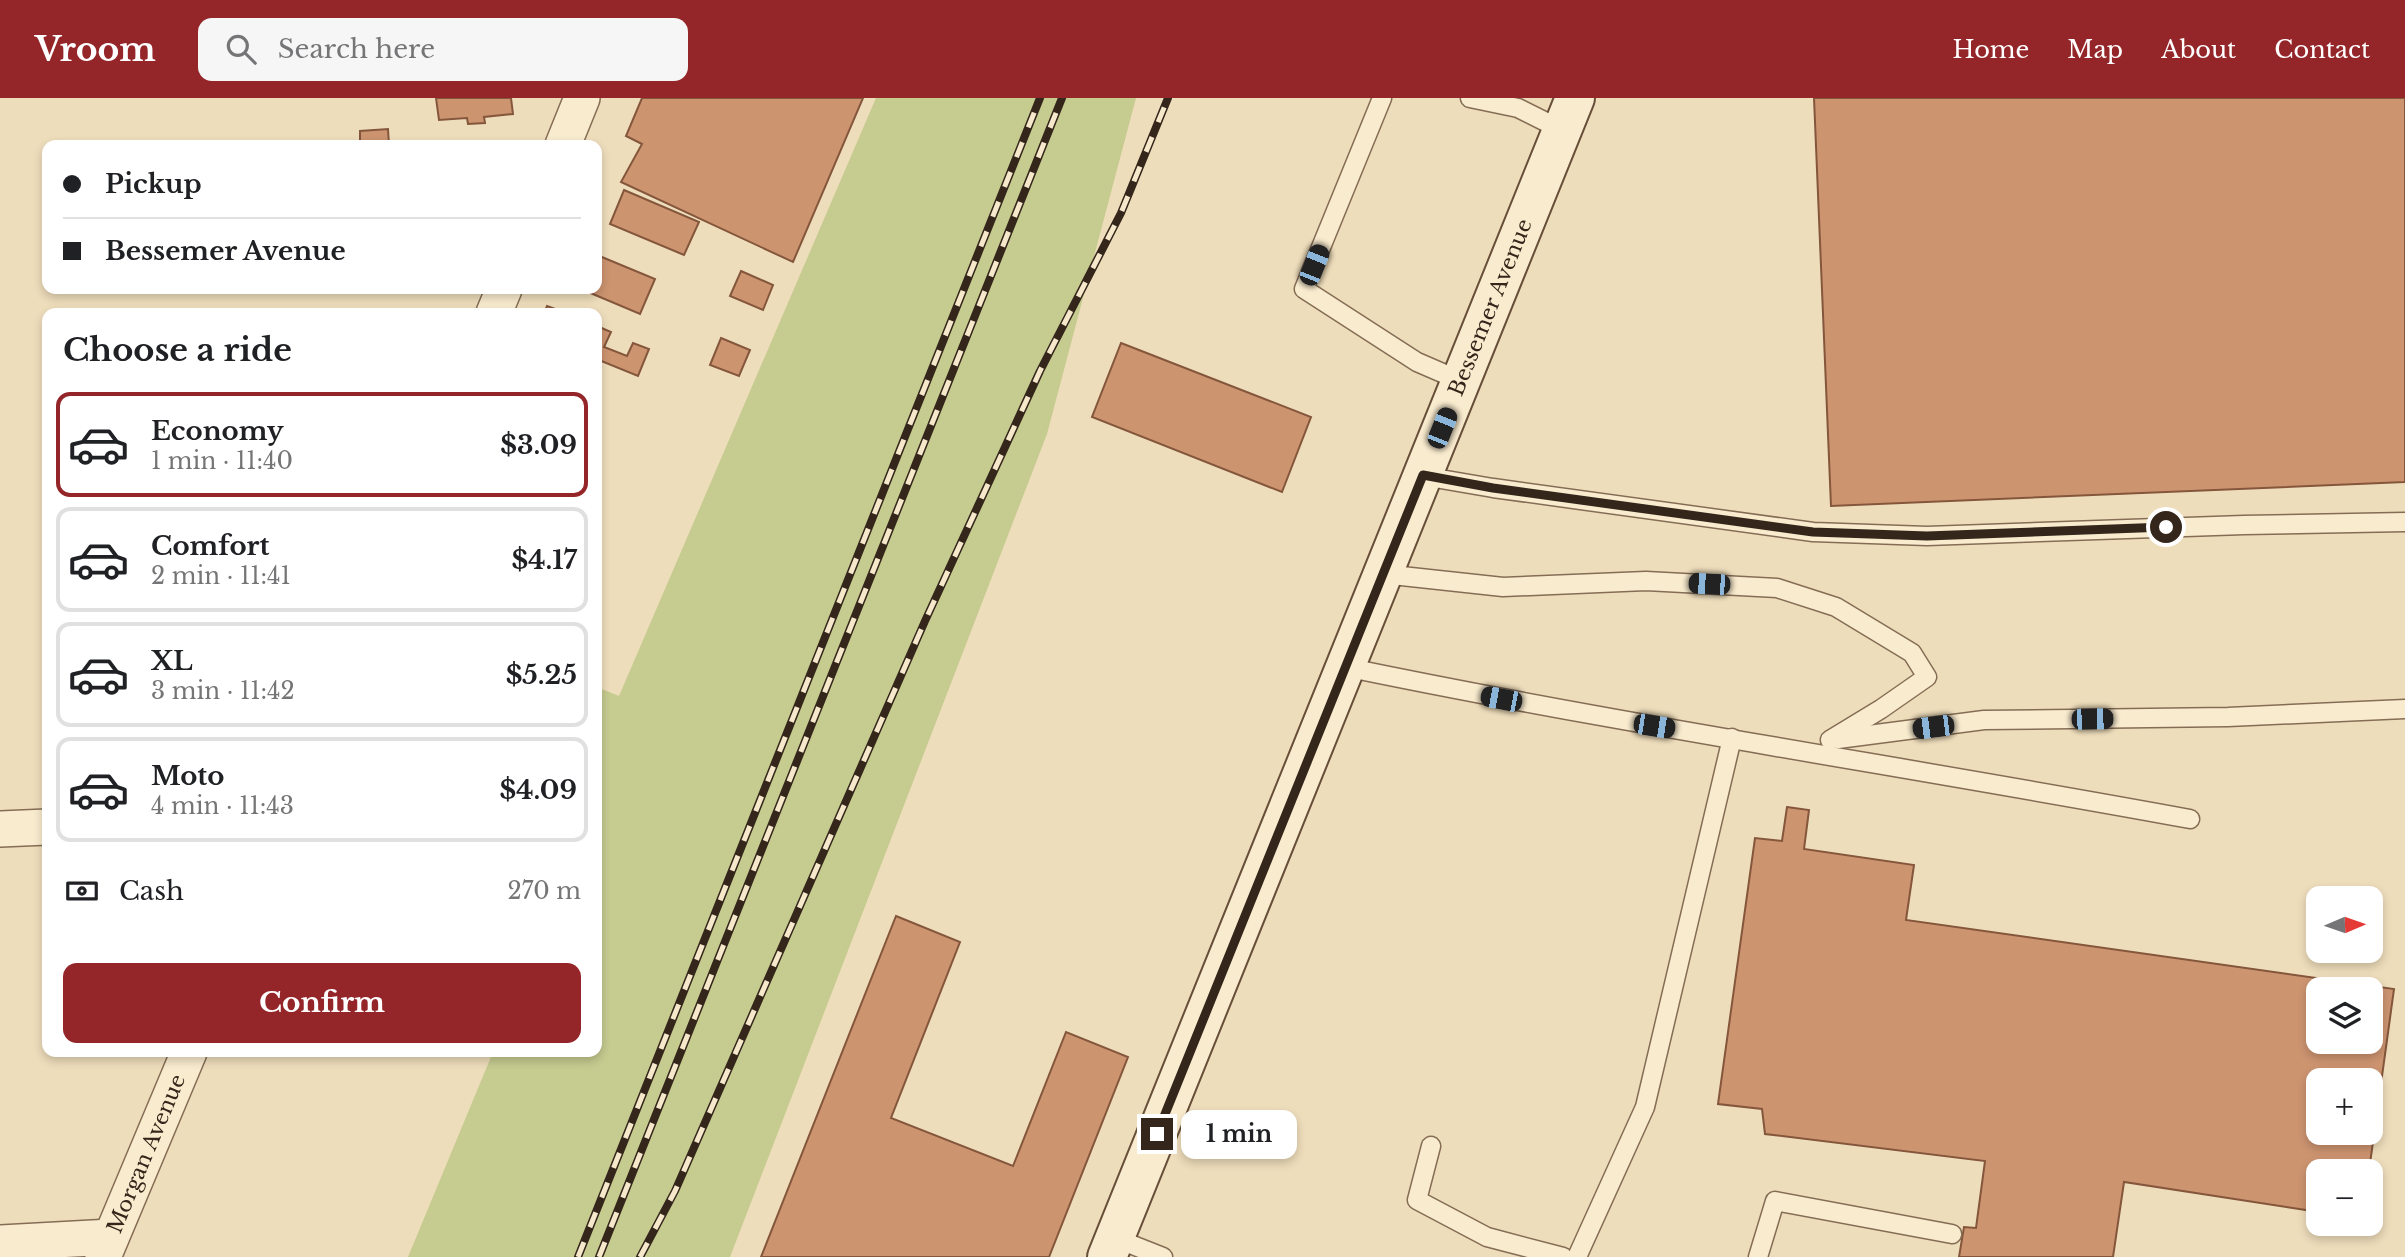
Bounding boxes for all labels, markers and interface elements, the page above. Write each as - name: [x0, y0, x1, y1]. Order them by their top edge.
- search box: [198, 18, 688, 81]
- text: Vroom: [35, 29, 156, 70]
- icon: search: [222, 30, 260, 68]
- text: Search here: [278, 33, 435, 65]
- text: Home: [1953, 35, 2029, 64]
- text: Map: [2067, 35, 2123, 64]
- text: About: [2161, 35, 2236, 64]
- text: Contact: [2274, 35, 2370, 64]
- text: Pickup: [105, 168, 202, 200]
- street label: Bessemer Avenue: [1443, 215, 1538, 400]
- text: Bessemer Avenue: [105, 235, 346, 267]
- car: [1297, 242, 1332, 288]
- text: Choose a ride: [63, 330, 292, 370]
- car: [1425, 405, 1460, 451]
- icon: car: [67, 413, 130, 476]
- text: Economy: [151, 415, 284, 447]
- text: $3.09: [500, 429, 577, 461]
- text: 1 min · 11:40: [151, 447, 293, 475]
- route start: [2150, 511, 2182, 543]
- icon: car: [67, 528, 130, 591]
- text: Comfort: [151, 530, 269, 562]
- text: $4.17: [511, 544, 577, 576]
- text: 2 min · 11:41: [151, 562, 291, 590]
- car: [1688, 572, 1731, 596]
- icon: car: [67, 643, 130, 706]
- text: XL: [151, 645, 193, 677]
- text: $5.25: [506, 659, 577, 691]
- text: 3 min · 11:42: [151, 677, 295, 705]
- car: [1479, 685, 1524, 713]
- car: [2071, 708, 2114, 730]
- car: [1632, 712, 1677, 740]
- car: [1911, 714, 1956, 740]
- icon: car: [67, 758, 130, 821]
- text: Moto: [151, 760, 224, 792]
- text: $4.09: [500, 774, 577, 806]
- text: 4 min · 11:43: [151, 792, 294, 820]
- icon: cash: [63, 872, 101, 910]
- text: Cash: [119, 875, 184, 907]
- text: 270 m: [508, 877, 581, 905]
- north arrow: [2306, 886, 2384, 962]
- map controls: [2306, 886, 2383, 1236]
- button: Confirm: [63, 963, 581, 1043]
- button: layers: [2306, 977, 2383, 1054]
- button: +: [2306, 1068, 2383, 1145]
- street label: Morgan Avenue: [101, 1070, 191, 1237]
- callout: 1 min: [1182, 1110, 1297, 1158]
- route end: [1141, 1118, 1173, 1150]
- text: 1 min: [1206, 1120, 1272, 1148]
- button: −: [2306, 1159, 2383, 1236]

